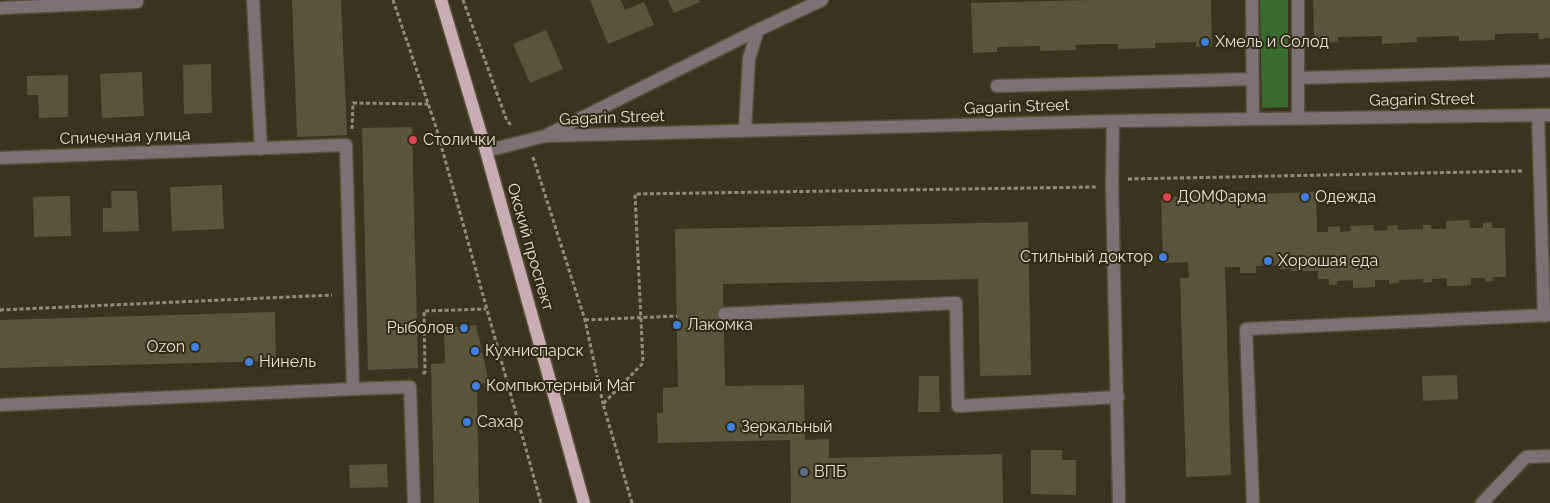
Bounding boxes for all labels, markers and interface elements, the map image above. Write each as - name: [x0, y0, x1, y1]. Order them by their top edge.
- place label: Хмель и Солод: [1215, 32, 1329, 52]
- marker: Хмель и Солод: [1199, 36, 1211, 48]
- street label: Gagarin Street: [1369, 89, 1475, 111]
- street label: Gagarin Street: [964, 96, 1070, 118]
- street label: Gagarin Street: [559, 107, 665, 129]
- street label: Спичечная улица: [59, 125, 191, 149]
- place label: Столички: [423, 130, 496, 150]
- marker: Столички: [407, 134, 419, 146]
- street label: Окский проспект: [503, 181, 557, 313]
- place label: ДОМФарма: [1177, 187, 1266, 207]
- place label: Одежда: [1315, 187, 1376, 207]
- marker: ДОМФарма: [1161, 191, 1173, 203]
- marker: Одежда: [1299, 191, 1311, 203]
- place label: Стильный доктор: [1020, 247, 1153, 267]
- marker: Стильный доктор: [1157, 251, 1169, 263]
- place label: Хорошая еда: [1278, 251, 1378, 271]
- marker: Хорошая еда: [1262, 255, 1274, 267]
- place label: Лакомка: [687, 315, 753, 335]
- place label: Рыболов: [387, 318, 454, 338]
- marker: Лакомка: [671, 319, 683, 331]
- marker: Рыболов: [458, 322, 470, 334]
- place label: Ozon: [146, 337, 185, 357]
- marker: Ozon: [189, 341, 201, 353]
- place label: Кухниспарск: [485, 341, 584, 361]
- marker: Кухниспарск: [469, 345, 481, 357]
- place label: Нинель: [259, 352, 316, 372]
- marker: Нинель: [243, 356, 255, 368]
- place label: Компьютерный Маг: [486, 376, 636, 396]
- marker: Компьютерный Маг: [470, 380, 482, 392]
- place label: Сахар: [477, 412, 523, 432]
- marker: Сахар: [461, 416, 473, 428]
- place label: Зеркальный: [741, 417, 833, 437]
- marker: Зеркальный: [725, 421, 737, 433]
- place label: ВПБ: [814, 462, 847, 482]
- marker: ВПБ: [798, 466, 810, 478]

